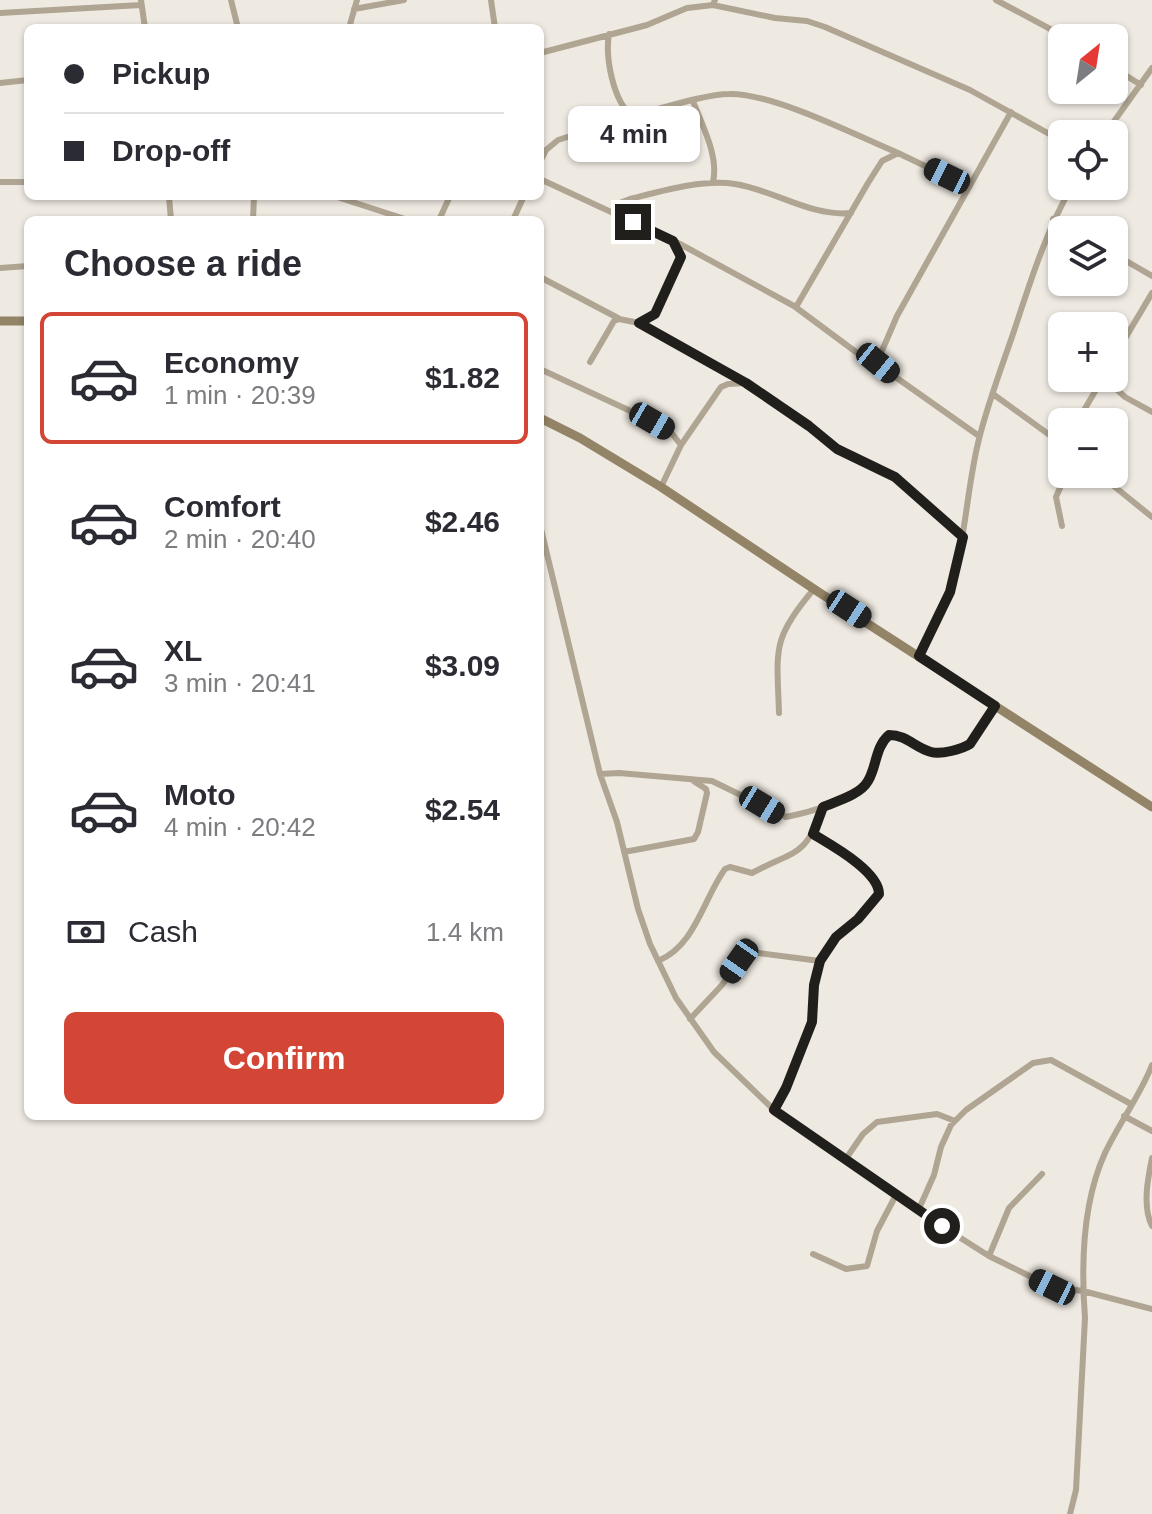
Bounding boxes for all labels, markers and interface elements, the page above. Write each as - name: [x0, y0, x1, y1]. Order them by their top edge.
- north arrow: [1048, 24, 1128, 104]
- map controls: [1048, 24, 1128, 488]
- text: Pickup: [112, 57, 210, 90]
- callout: 4 min: [567, 106, 699, 162]
- text: 4 min: [600, 119, 668, 149]
- button: locate: [1048, 120, 1128, 200]
- text: Drop-off: [112, 134, 230, 167]
- car: [920, 155, 974, 197]
- route end: [615, 204, 651, 240]
- button: layers: [1048, 216, 1128, 296]
- text: Choose a ride: [64, 243, 302, 284]
- button: +: [1048, 312, 1128, 392]
- car: [852, 339, 904, 387]
- icon: car: [68, 342, 140, 414]
- text: Economy: [164, 346, 299, 379]
- text: $1.82: [425, 361, 500, 394]
- text: 1 min · 20:39: [164, 380, 316, 410]
- car: [625, 399, 679, 443]
- button: −: [1048, 408, 1128, 488]
- icon: car: [68, 486, 140, 558]
- text: Comfort: [164, 490, 281, 523]
- text: $2.46: [425, 505, 500, 538]
- text: 2 min · 20:40: [164, 524, 316, 554]
- car: [822, 586, 876, 632]
- icon: car: [68, 630, 140, 702]
- text: XL: [164, 634, 202, 667]
- text: $3.09: [425, 649, 500, 682]
- text: 3 min · 20:41: [164, 668, 316, 698]
- icon: car: [68, 774, 140, 846]
- text: Moto: [164, 778, 236, 811]
- car: [735, 782, 789, 828]
- text: $2.54: [425, 793, 500, 826]
- text: 4 min · 20:42: [164, 812, 316, 842]
- icon: cash: [64, 910, 108, 954]
- text: Cash: [128, 915, 198, 948]
- text: 1.4 km: [426, 917, 504, 947]
- car: [715, 934, 763, 988]
- button: Confirm: [64, 1012, 504, 1104]
- route start: [924, 1208, 960, 1244]
- car: [1025, 1266, 1079, 1308]

